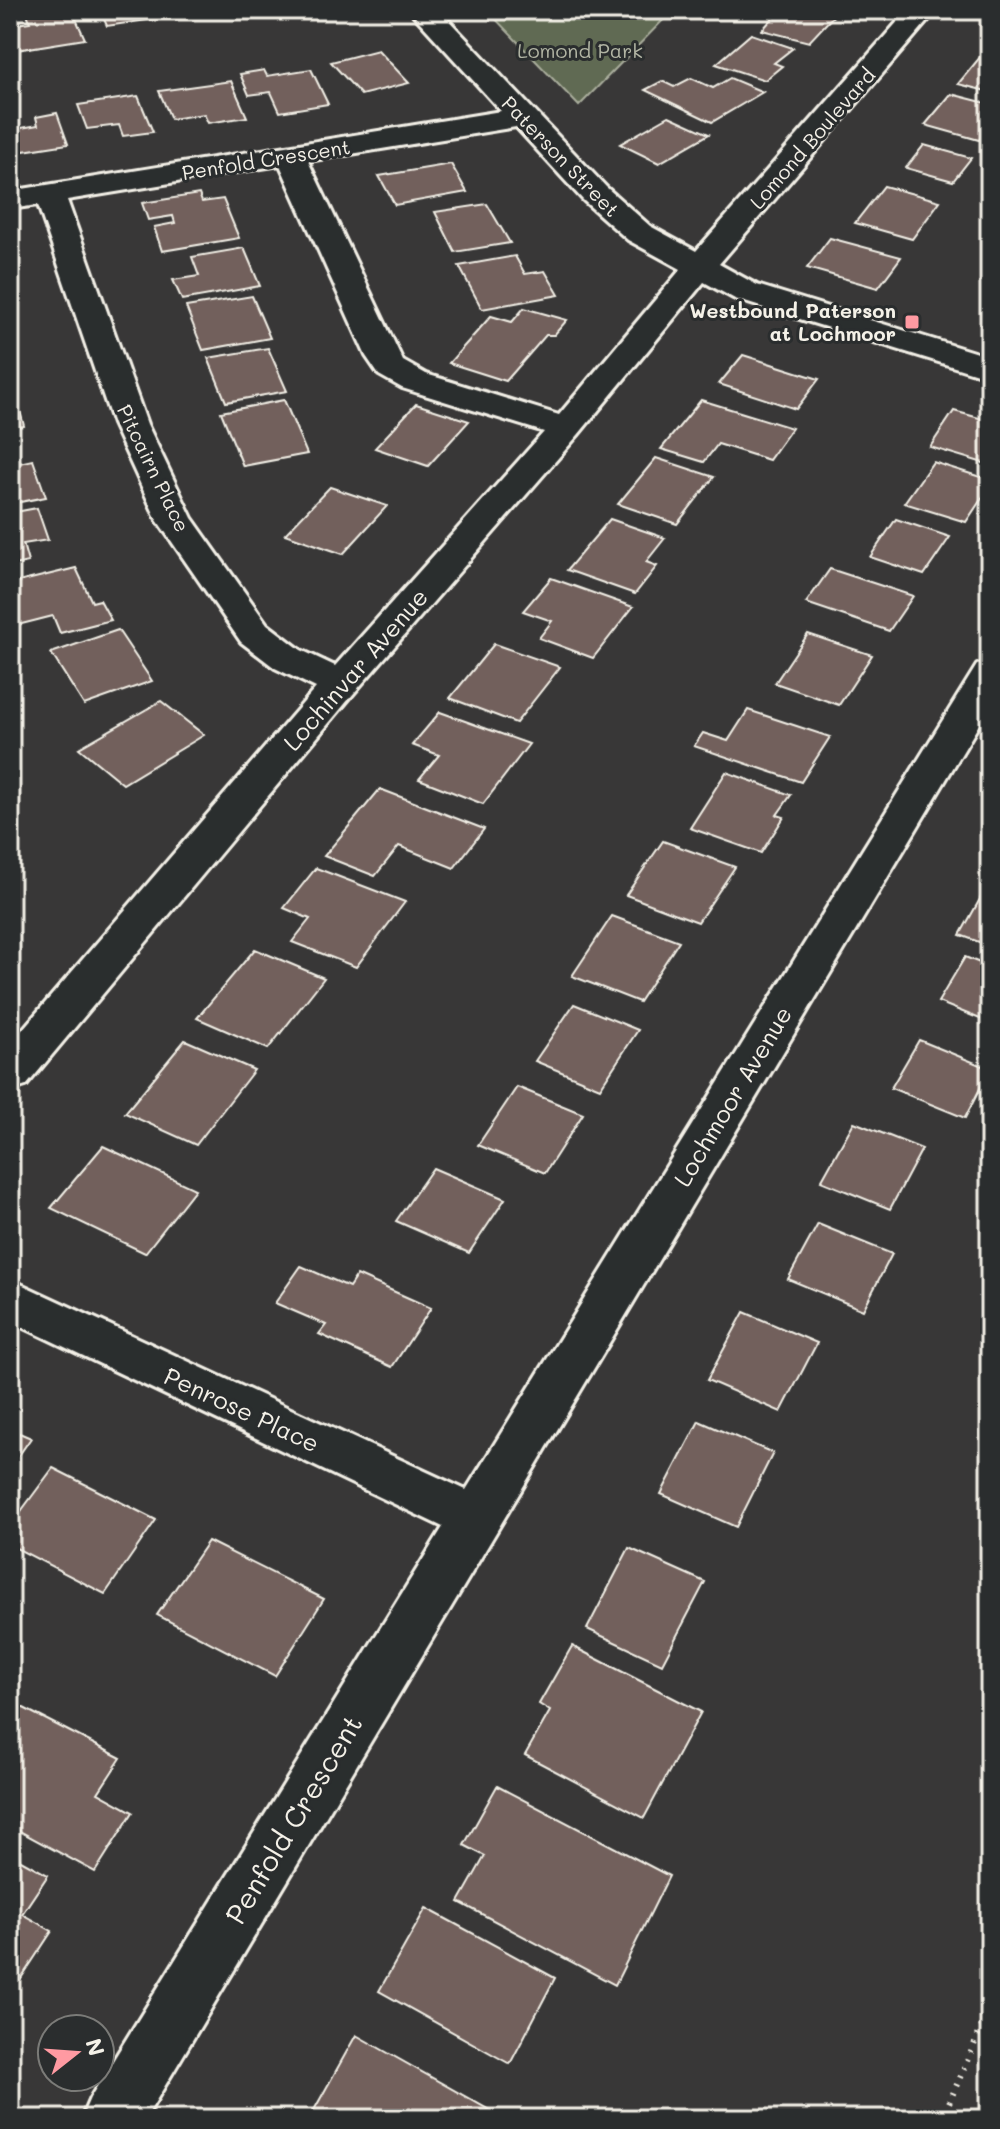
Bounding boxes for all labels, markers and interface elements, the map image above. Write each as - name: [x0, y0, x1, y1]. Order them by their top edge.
- park label: Lomond Park: [517, 37, 643, 63]
- street label: Lomond Boulevard: [744, 62, 880, 214]
- street label: Paterson Street: [497, 90, 625, 222]
- street label: Penfold Crescent: [180, 133, 352, 185]
- place label: Westbound Paterson at Lochmoor: [690, 297, 896, 346]
- marker: Westbound Paterson at Lochmoor: [903, 313, 921, 331]
- street label: Pitcairn Place: [112, 400, 196, 536]
- street label: Lochinvar Avenue: [276, 581, 434, 757]
- street label: Lochmoor Avenue: [666, 1000, 798, 1192]
- street label: Penrose Place: [159, 1359, 325, 1459]
- street label: Penfold Crescent: [216, 1708, 370, 1930]
- north arrow: [36, 2013, 116, 2093]
- text: N: [79, 2035, 112, 2059]

